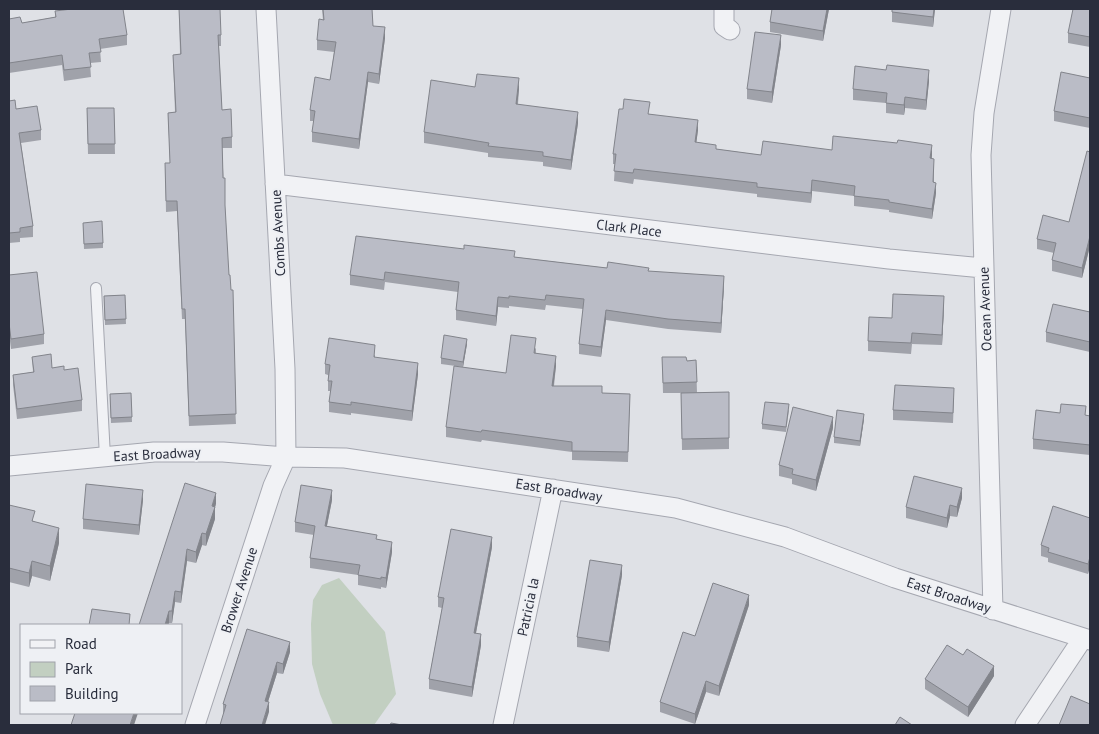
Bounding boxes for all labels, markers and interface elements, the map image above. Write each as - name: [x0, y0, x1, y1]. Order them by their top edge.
- street label: Combs Avenue: [267, 189, 289, 277]
- street label: Clark Place: [595, 215, 663, 241]
- street label: Ocean Avenue: [975, 267, 995, 351]
- street label: East Broadway: [113, 443, 202, 465]
- street label: East Broadway: [514, 474, 604, 506]
- street label: Brower Avenue: [217, 545, 261, 635]
- street label: East Broadway: [905, 573, 994, 617]
- street label: Patricia la: [513, 576, 543, 638]
- legend: [20, 624, 182, 714]
- text: Road: [65, 634, 97, 653]
- text: Park: [65, 659, 93, 678]
- text: Building: [65, 684, 119, 703]

